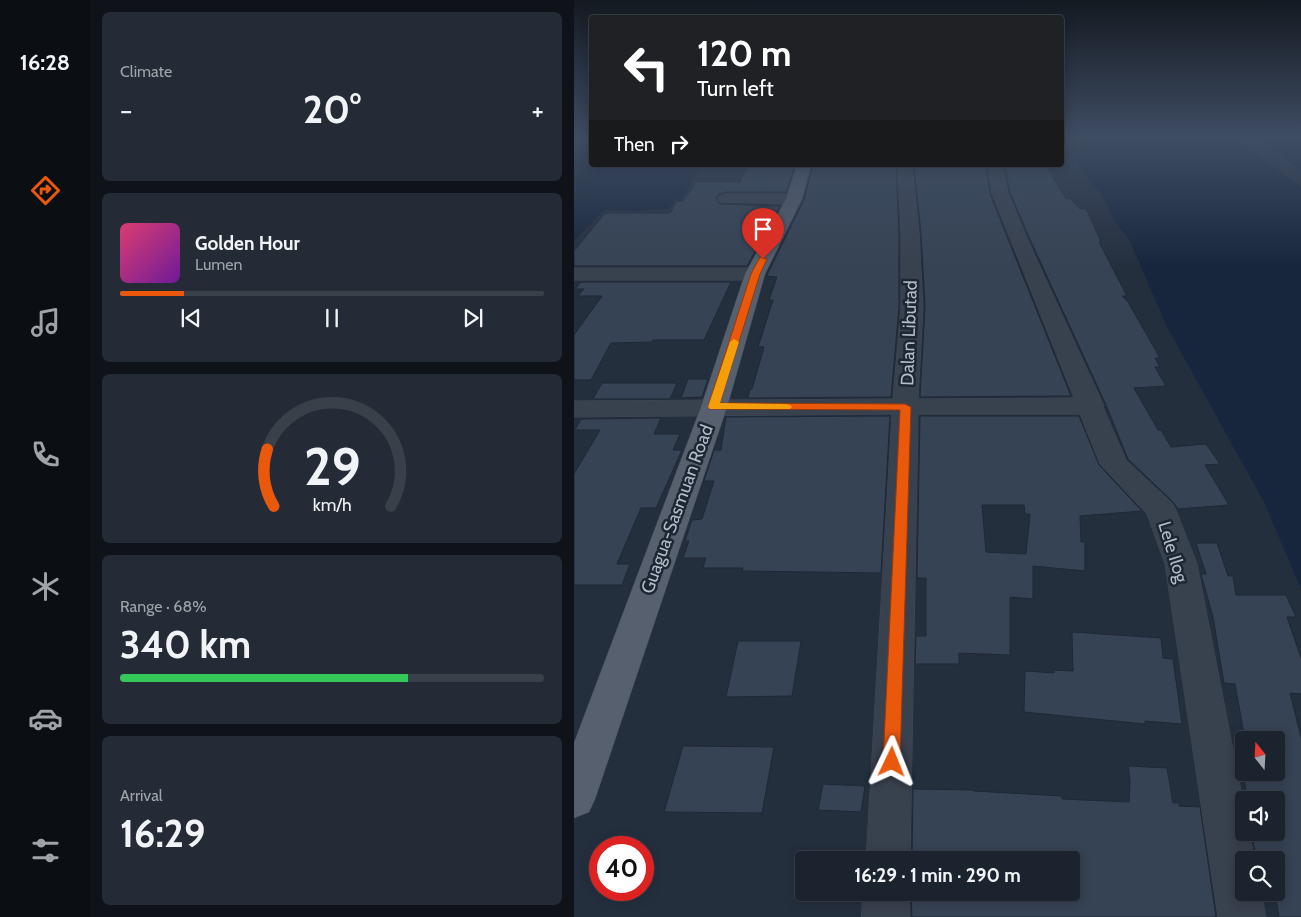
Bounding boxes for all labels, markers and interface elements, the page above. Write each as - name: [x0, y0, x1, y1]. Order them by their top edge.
- text: 120 m: [697, 32, 791, 75]
- icon: left: [614, 35, 679, 100]
- text: 16:28: [20, 49, 70, 76]
- text: Climate: [120, 62, 172, 81]
- text: Turn left: [697, 75, 774, 102]
- text: 20°: [303, 86, 361, 133]
- text: −: [120, 93, 132, 127]
- text: +: [532, 93, 544, 127]
- icon: right: [665, 130, 693, 158]
- text: Then: [614, 133, 655, 156]
- icon: directions: [28, 173, 63, 208]
- pin: [742, 208, 784, 259]
- icon: arrive: [749, 215, 777, 243]
- text: Golden Hour: [195, 232, 300, 255]
- text: Lumen: [195, 255, 242, 274]
- street label: Dalan Libutad: [896, 280, 922, 386]
- icon: previous: [177, 304, 205, 332]
- icon: pause: [318, 304, 346, 332]
- icon: next: [459, 304, 487, 332]
- icon: music: [28, 305, 63, 340]
- street label: Guagua-Sasmuan Road: [636, 422, 718, 596]
- text: 29: [304, 435, 360, 498]
- icon: phone: [28, 437, 63, 472]
- text: km/h: [312, 494, 352, 515]
- street label: Lele Ilog: [1153, 519, 1193, 586]
- icon: climate: [28, 569, 63, 604]
- text: Range · 68%: [120, 597, 207, 616]
- text: 340 km: [120, 621, 251, 668]
- icon: car: [28, 701, 63, 736]
- north arrow: [1235, 731, 1285, 781]
- map controls: [1235, 731, 1285, 901]
- position arrow: [865, 735, 917, 787]
- text: Arrival: [120, 786, 163, 805]
- button: sound: [1235, 791, 1285, 841]
- text: 16:29: [120, 810, 205, 857]
- icon: filters: [28, 833, 63, 868]
- speed limit sign: 40: [589, 836, 654, 901]
- button: search: [1235, 851, 1285, 901]
- text: 16:29 · 1 min · 290 m: [854, 864, 1021, 887]

